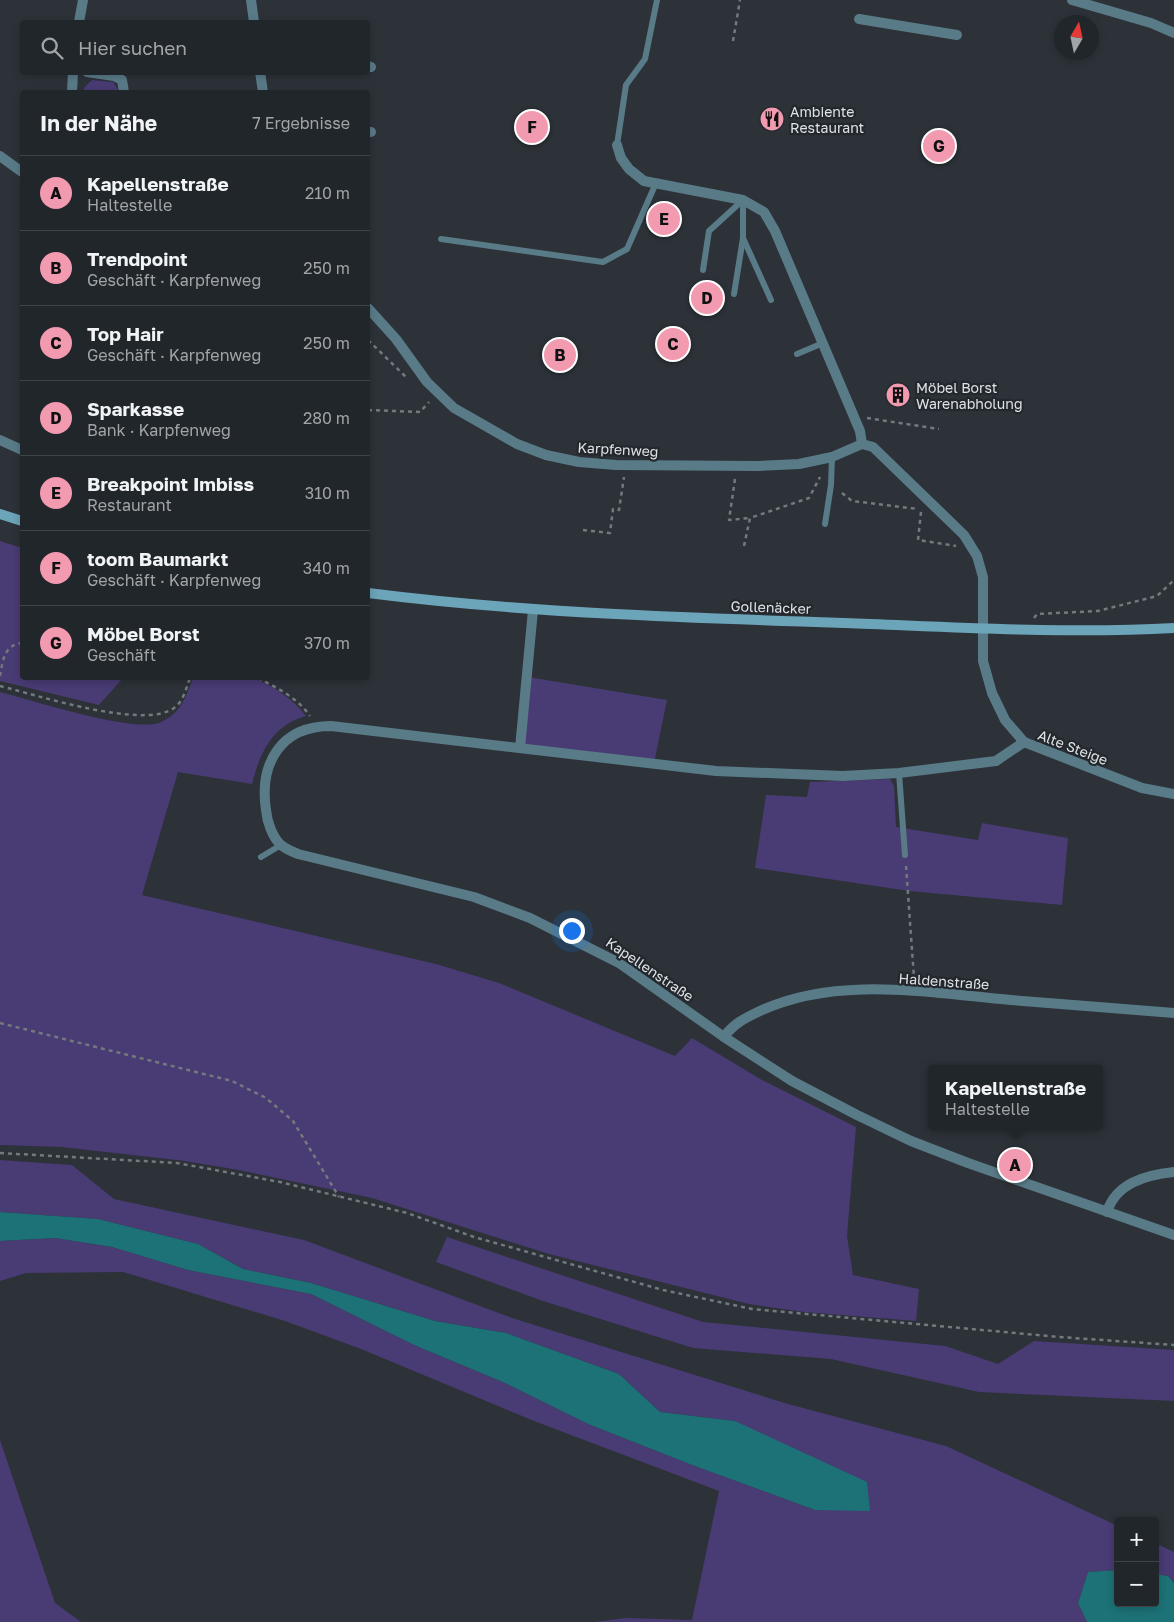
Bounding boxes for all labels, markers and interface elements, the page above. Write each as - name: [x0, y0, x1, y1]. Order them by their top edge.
- north arrow: [1054, 15, 1099, 60]
- search box: [20, 20, 370, 75]
- icon: search: [38, 34, 66, 62]
- text: Hier suchen: [78, 36, 187, 59]
- place label: Ambiente Restaurant: [790, 103, 864, 136]
- restaurant icon: Ambiente Restaurant: [759, 106, 785, 132]
- pin: F: [516, 108, 548, 146]
- text: In der Nähe: [40, 110, 157, 136]
- text: 7 Ergebnisse: [252, 113, 350, 133]
- pin: G: [923, 127, 955, 165]
- text: Kapellenstraße: [87, 172, 229, 195]
- text: A: [50, 183, 62, 203]
- text: 210 m: [305, 183, 350, 203]
- text: Haltestelle: [87, 195, 172, 215]
- pin: E: [648, 200, 680, 238]
- text: Trendpoint: [87, 247, 188, 270]
- text: B: [50, 258, 62, 278]
- text: 250 m: [303, 258, 350, 278]
- text: Geschäft · Karpfenweg: [87, 270, 261, 290]
- pin: D: [691, 279, 723, 317]
- text: Top Hair: [87, 322, 164, 345]
- pin: C: [657, 325, 689, 363]
- text: C: [50, 333, 62, 353]
- text: 250 m: [303, 333, 350, 353]
- pin: B: [544, 336, 576, 374]
- text: Geschäft · Karpfenweg: [87, 345, 261, 365]
- place label: Möbel Borst Warenabholung: [916, 379, 1023, 412]
- building icon: Möbel Borst Warenabholung: [885, 382, 911, 408]
- text: Sparkasse: [87, 397, 184, 420]
- text: D: [50, 408, 62, 428]
- text: 280 m: [303, 408, 350, 428]
- text: Bank · Karpfenweg: [87, 420, 231, 440]
- street label: Karpfenweg: [577, 438, 659, 460]
- text: Breakpoint Imbiss: [87, 472, 254, 495]
- text: E: [51, 483, 61, 503]
- text: 310 m: [305, 483, 350, 503]
- text: Restaurant: [87, 495, 172, 515]
- text: toom Baumarkt: [87, 547, 228, 570]
- text: F: [51, 558, 61, 578]
- text: 340 m: [303, 558, 350, 578]
- text: Geschäft · Karpfenweg: [87, 570, 261, 590]
- street label: Gollenäcker: [730, 597, 812, 617]
- text: Möbel Borst: [87, 622, 200, 645]
- text: G: [50, 633, 62, 653]
- text: 370 m: [304, 633, 350, 653]
- text: Geschäft: [87, 645, 156, 665]
- street label: Alte Steige: [1036, 726, 1110, 768]
- your location: [559, 918, 585, 944]
- street label: Kapellenstraße: [603, 933, 697, 1005]
- street label: Haldenstraße: [898, 969, 990, 993]
- popup: [928, 1065, 1103, 1130]
- text: Kapellenstraße: [945, 1076, 1086, 1099]
- text: Haltestelle: [945, 1099, 1030, 1119]
- pin: A: [999, 1146, 1031, 1184]
- map controls: [1114, 1517, 1159, 1607]
- button: +: [1114, 1517, 1159, 1562]
- button: −: [1114, 1562, 1159, 1607]

